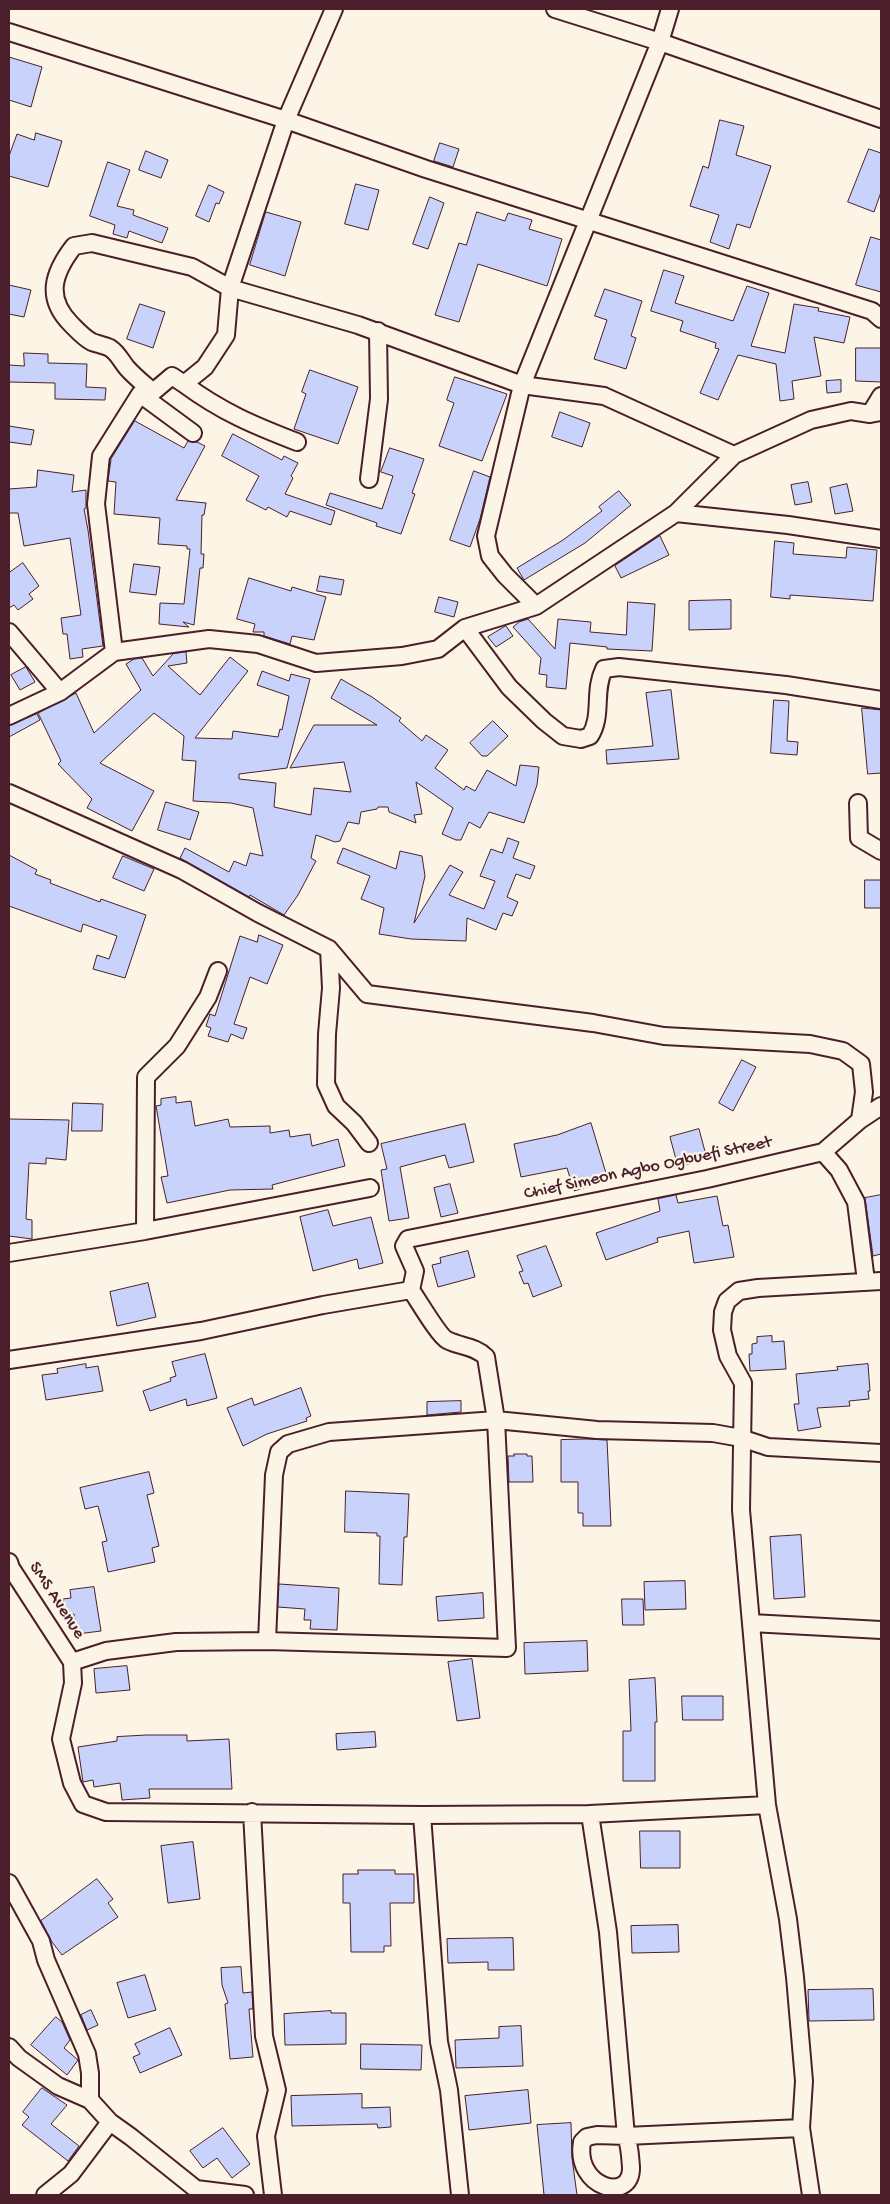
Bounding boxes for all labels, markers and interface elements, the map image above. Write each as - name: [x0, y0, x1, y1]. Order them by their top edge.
- street label: Chief Simeon Agbo Ogbuefi Street: [522, 1132, 774, 1206]
- street label: SMS Avenue: [23, 1558, 89, 1644]

